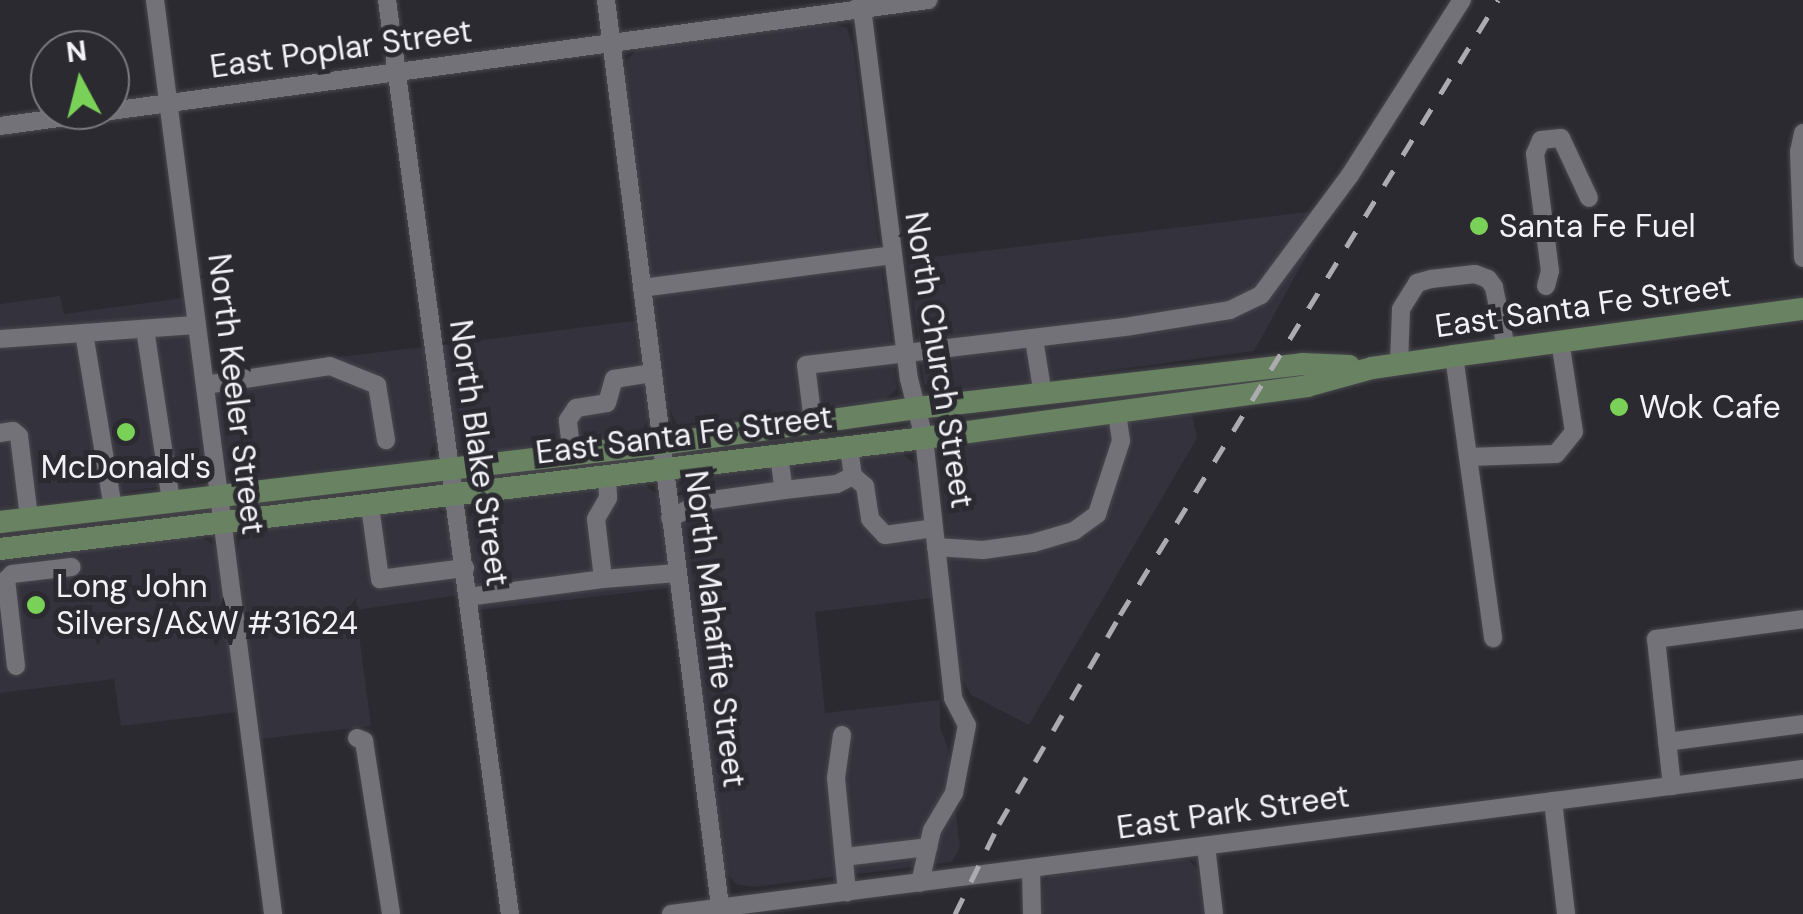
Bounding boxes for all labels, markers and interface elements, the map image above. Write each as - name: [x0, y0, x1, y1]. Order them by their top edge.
- street label: East Poplar Street: [208, 12, 474, 86]
- north arrow: [30, 30, 130, 130]
- text: N: [64, 32, 89, 71]
- place label: Santa Fe Fuel: [1499, 207, 1696, 245]
- street label: North Church Street: [897, 209, 981, 511]
- marker: Santa Fe Fuel: [1468, 215, 1490, 237]
- street label: North Keeler Street: [200, 251, 272, 537]
- street label: East Santa Fe Street: [1433, 266, 1733, 346]
- street label: North Blake Street: [441, 317, 517, 589]
- place label: Wok Cafe: [1639, 388, 1781, 426]
- marker: Wok Cafe: [1608, 396, 1630, 418]
- street label: East Santa Fe Street: [534, 398, 834, 472]
- marker: McDonald's: [115, 421, 137, 443]
- place label: McDonald's: [41, 448, 211, 486]
- street label: North Mahaffie Street: [677, 468, 753, 790]
- place label: Long John Silvers/A&W #31624: [56, 568, 358, 643]
- marker: Long John Silvers/A&W #31624: [25, 594, 47, 616]
- street label: East Park Street: [1114, 777, 1352, 847]

